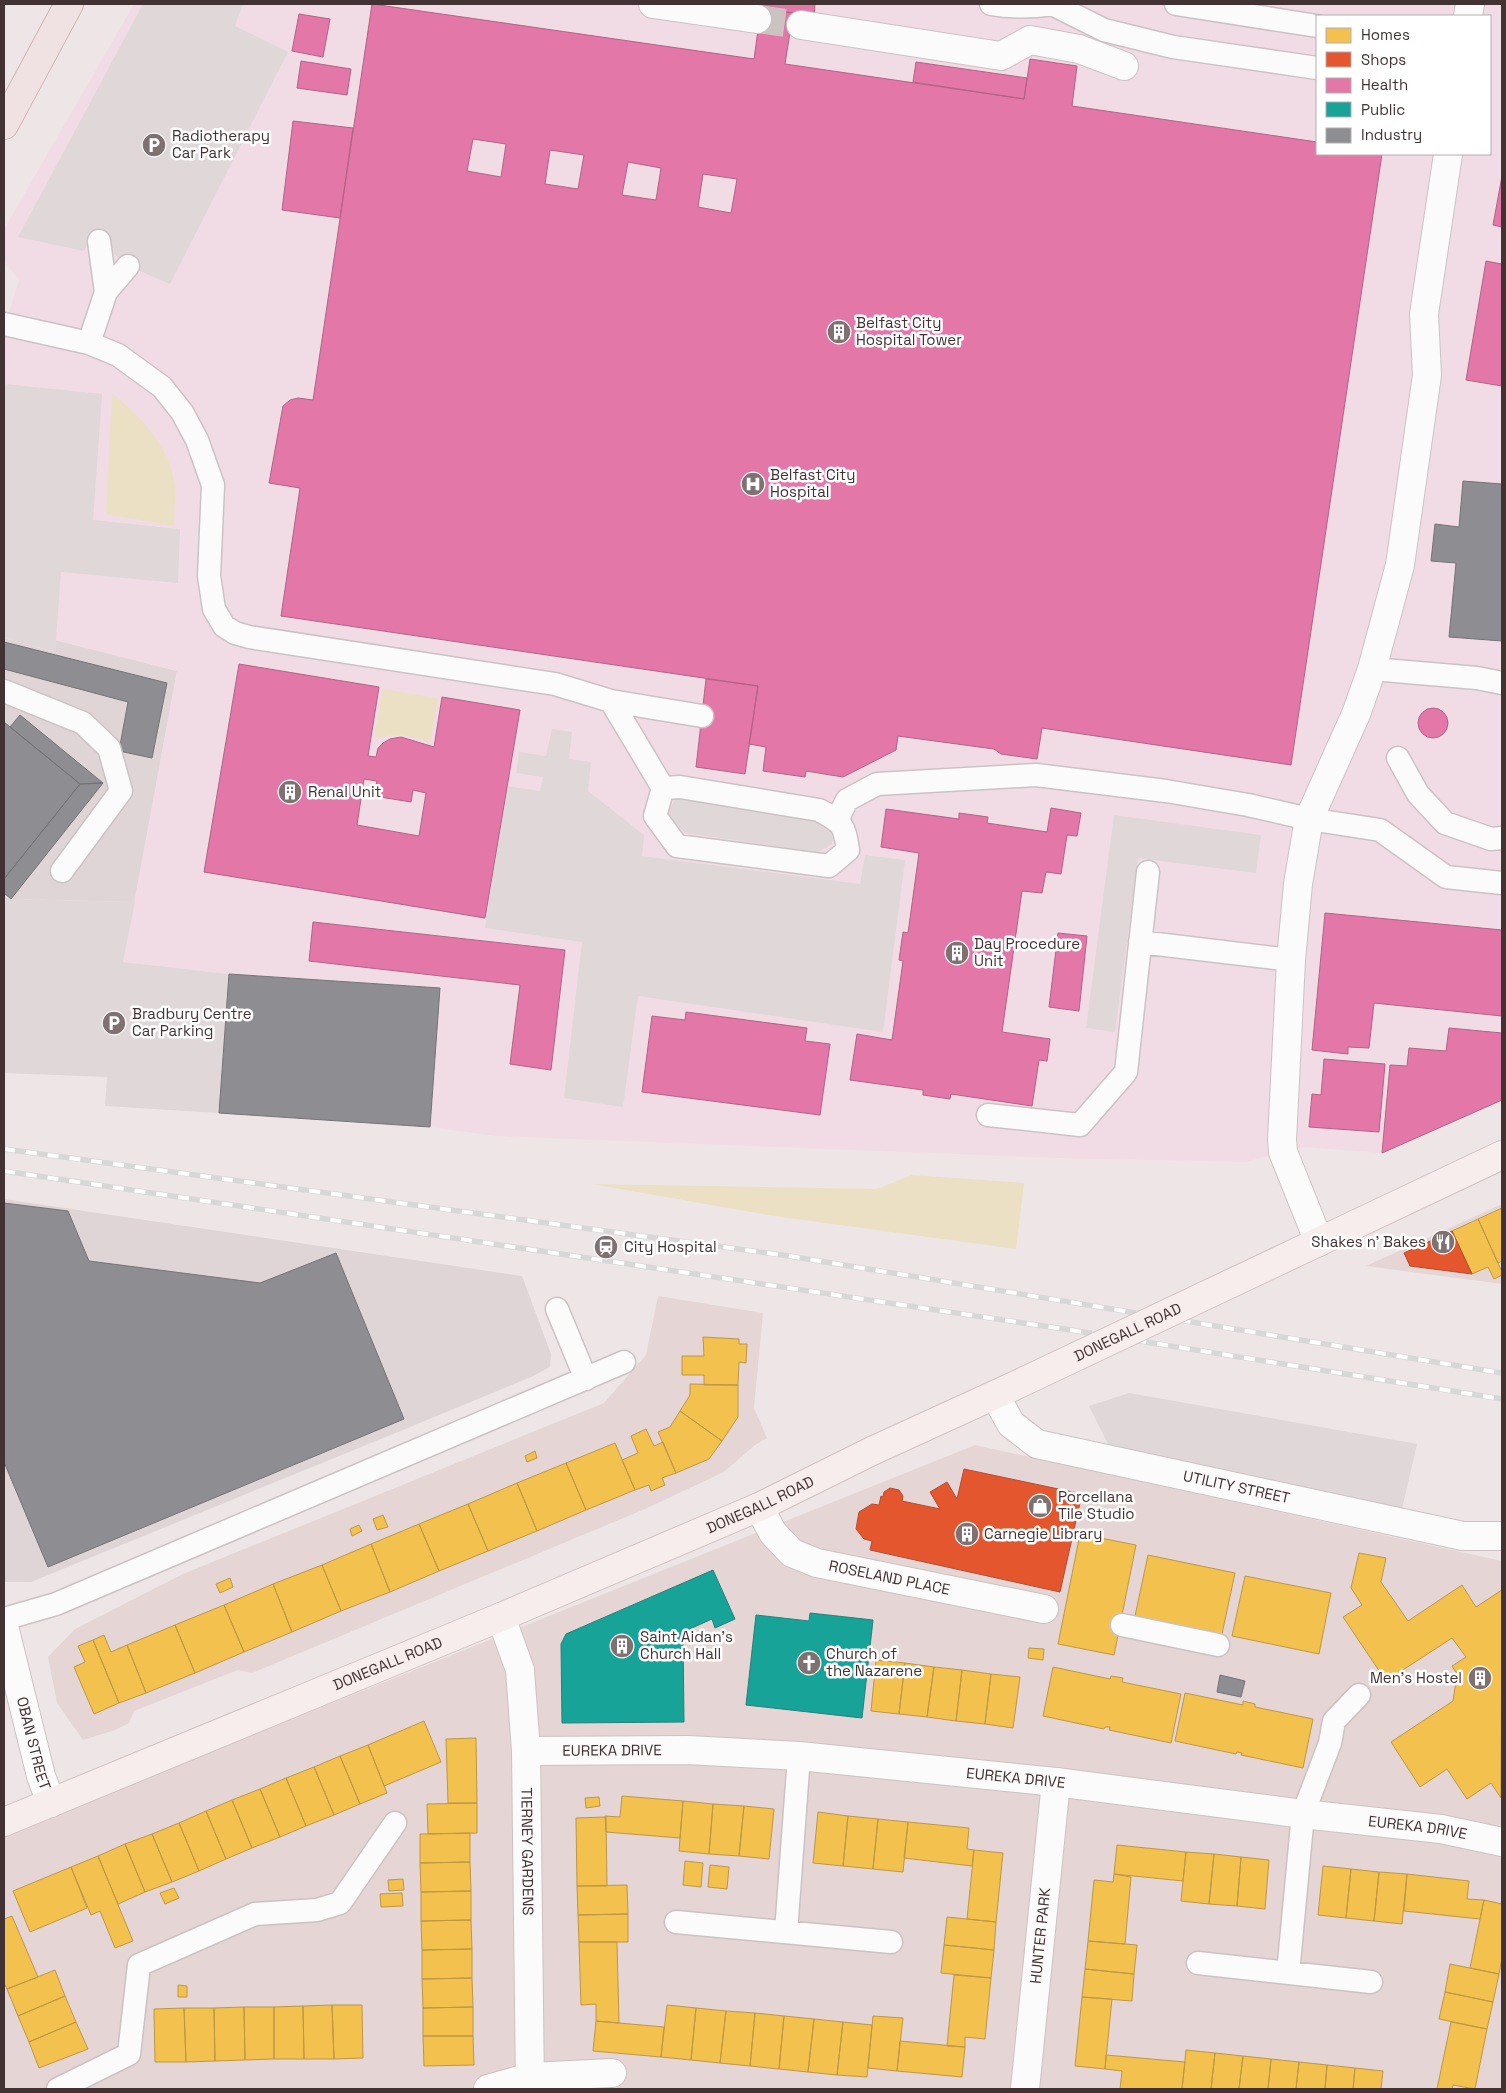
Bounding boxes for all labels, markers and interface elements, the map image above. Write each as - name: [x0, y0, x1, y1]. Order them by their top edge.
- legend: [1316, 15, 1491, 155]
- text: Homes: [1361, 25, 1410, 44]
- text: Shops: [1361, 50, 1406, 69]
- text: Health: [1361, 75, 1408, 94]
- text: Public: [1361, 100, 1405, 119]
- text: Industry: [1361, 125, 1422, 144]
- place label: Radiotherapy Car Park: [172, 126, 270, 162]
- parking icon: Radiotherapy Car Park: [141, 132, 167, 158]
- place label: Belfast City Hospital Tower: [856, 313, 962, 349]
- building icon: Belfast City Hospital Tower: [826, 319, 852, 345]
- place label: Belfast City Hospital: [770, 465, 855, 501]
- hospital icon: Belfast City Hospital: [740, 471, 766, 497]
- building icon: Renal Unit: [277, 779, 303, 805]
- place label: Renal Unit: [308, 782, 382, 801]
- place label: Day Procedure Unit: [974, 934, 1080, 970]
- building icon: Day Procedure Unit: [944, 940, 970, 966]
- place label: Bradbury Centre Car Parking: [132, 1004, 252, 1040]
- parking icon: Bradbury Centre Car Parking: [101, 1010, 127, 1036]
- restaurant icon: Shakes n' Bakes: [1430, 1229, 1456, 1255]
- place label: Shakes n' Bakes: [1311, 1232, 1426, 1251]
- station icon: City Hospital: [593, 1234, 619, 1260]
- place label: City Hospital: [624, 1237, 717, 1256]
- street label: DONEGALL ROAD: [1071, 1298, 1184, 1365]
- street label: UTILITY STREET: [1181, 1466, 1292, 1507]
- street label: DONEGALL ROAD: [703, 1471, 817, 1537]
- place label: Porcellana Tile Studio: [1058, 1487, 1135, 1523]
- shop icon: Porcellana Tile Studio: [1027, 1493, 1053, 1519]
- building icon: Carnegie Library: [954, 1521, 980, 1547]
- place label: Carnegie Library: [984, 1524, 1102, 1543]
- street label: ROSELAND PLACE: [827, 1556, 952, 1599]
- place label: Saint Aidan's Church Hall: [640, 1627, 733, 1663]
- street label: DONEGALL ROAD: [330, 1632, 445, 1694]
- building icon: Saint Aidan's Church Hall: [609, 1633, 635, 1659]
- place label: Church of the Nazarene: [826, 1644, 922, 1680]
- church icon: Church of the Nazarene: [796, 1650, 822, 1676]
- building icon: Men's Hostel: [1467, 1665, 1493, 1691]
- place label: Men's Hostel: [1370, 1668, 1462, 1687]
- street label: OBAN STREET: [13, 1695, 55, 1793]
- street label: EUREKA DRIVE: [562, 1740, 662, 1760]
- street label: EUREKA DRIVE: [965, 1763, 1066, 1792]
- street label: TIERNEY GARDENS: [517, 1787, 538, 1916]
- street label: EUREKA DRIVE: [1367, 1811, 1469, 1843]
- street label: HUNTER PARK: [1026, 1887, 1054, 1985]

